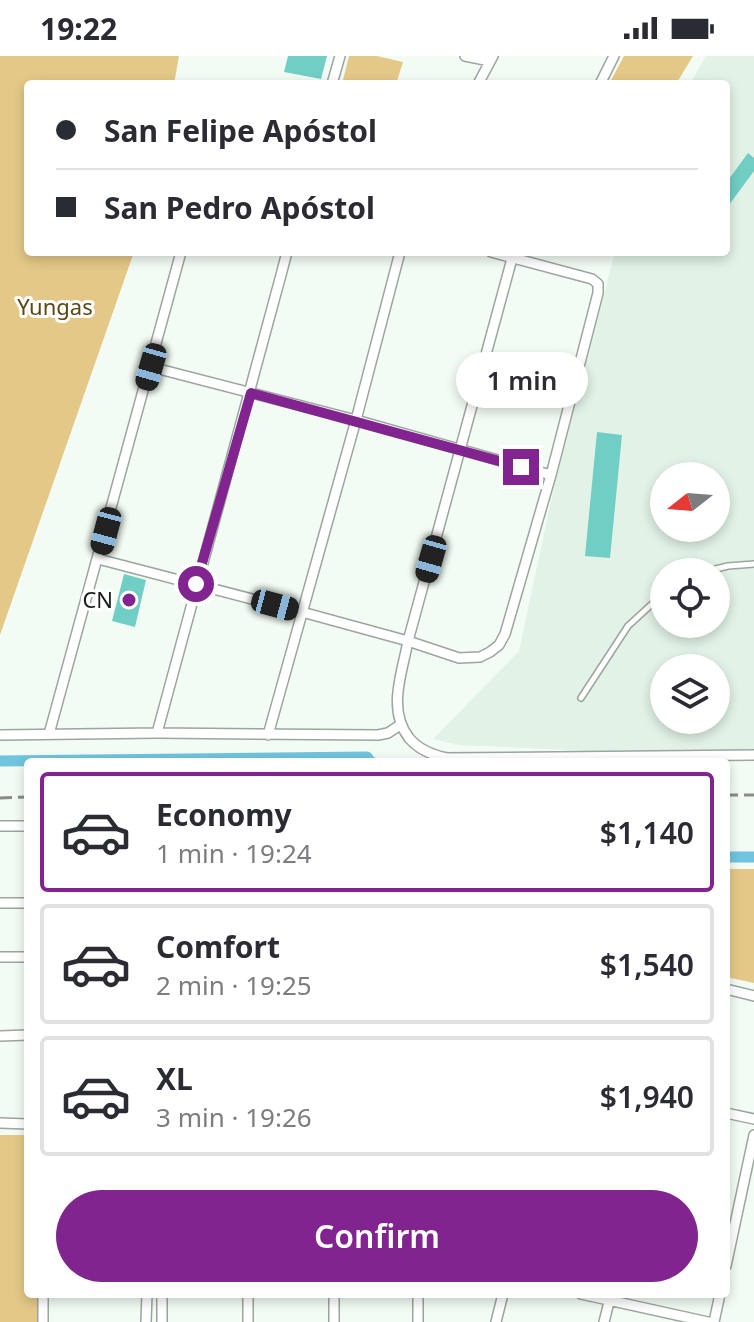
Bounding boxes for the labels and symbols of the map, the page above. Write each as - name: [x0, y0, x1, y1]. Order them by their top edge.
- park label: Yungas: [17, 291, 93, 321]
- car: [133, 341, 169, 393]
- callout: 1 min: [455, 351, 587, 407]
- route end: [503, 449, 539, 485]
- north arrow: [650, 462, 730, 542]
- car: [88, 505, 124, 557]
- car: [413, 533, 449, 585]
- route start: [178, 566, 214, 602]
- place label: CN: [82, 584, 113, 614]
- car: [249, 587, 301, 623]
- marker: CN: [120, 591, 138, 609]

